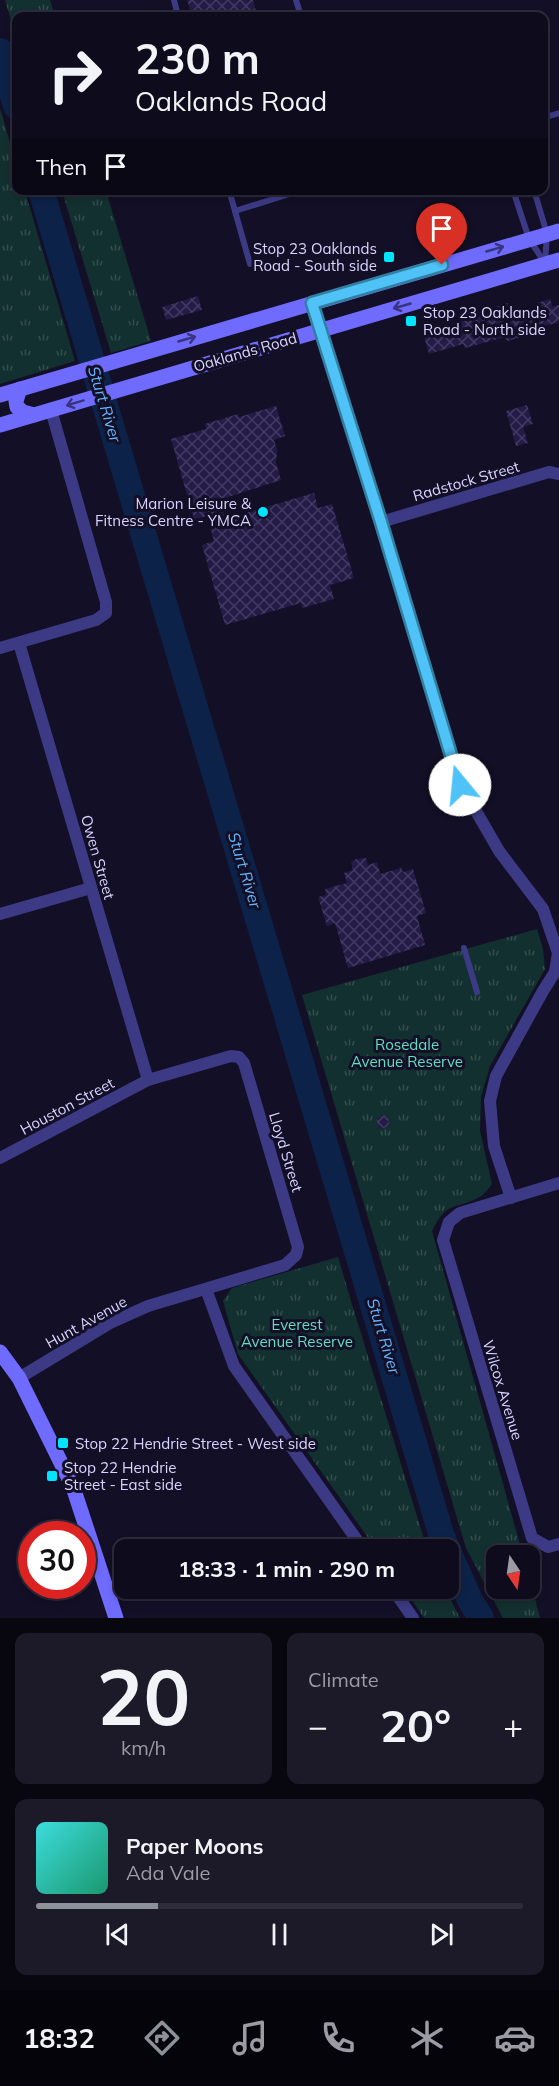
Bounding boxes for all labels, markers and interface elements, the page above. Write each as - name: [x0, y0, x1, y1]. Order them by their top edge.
- text: 230 m: [135, 32, 260, 85]
- icon: right: [36, 36, 114, 114]
- text: Oaklands Road: [135, 84, 327, 118]
- icon: arrive: [99, 150, 132, 183]
- text: Then: [36, 153, 87, 181]
- pin: [416, 203, 467, 265]
- icon: arrive: [425, 212, 458, 245]
- place label: Stop 23 Oaklands Road - South side: [253, 239, 377, 275]
- one-way arrow: [485, 243, 504, 254]
- marker: Stop 23 Oaklands Road - South side: [382, 250, 396, 264]
- one-way arrow: [393, 301, 412, 312]
- place label: Stop 23 Oaklands Road - North side: [423, 303, 547, 339]
- marker: Stop 23 Oaklands Road - North side: [404, 314, 418, 328]
- street label: Oaklands Road: [191, 328, 299, 376]
- one-way arrow: [177, 333, 196, 344]
- water label: Sturt River: [84, 364, 126, 446]
- one-way arrow: [66, 398, 85, 409]
- street label: Radstock Street: [411, 457, 521, 505]
- place label: Marion Leisure & Fitness Centre - YMCA: [95, 494, 252, 530]
- marker: Marion Leisure & Fitness Centre - YMCA: [256, 505, 270, 519]
- position arrow: [428, 753, 492, 817]
- street label: Owen Street: [77, 813, 119, 901]
- water label: Sturt River: [224, 830, 266, 912]
- park label: Rosedale Avenue Reserve: [351, 1035, 463, 1071]
- street label: Houston Street: [17, 1073, 117, 1139]
- street label: Lloyd Street: [265, 1110, 307, 1194]
- street label: Hunt Avenue: [42, 1292, 130, 1352]
- water label: Sturt River: [363, 1296, 405, 1378]
- park label: Everest Avenue Reserve: [241, 1315, 353, 1351]
- street label: Wilcox Avenue: [479, 1338, 527, 1442]
- place label: Stop 22 Hendrie Street - West side: [75, 1434, 316, 1453]
- marker: Stop 22 Hendrie Street - West side: [56, 1436, 70, 1450]
- place label: Stop 22 Hendrie Street - East side: [64, 1458, 182, 1494]
- marker: Stop 22 Hendrie Street - East side: [45, 1469, 59, 1483]
- speed limit sign: 30: [18, 1521, 96, 1599]
- north arrow: [486, 1545, 540, 1599]
- map controls: [486, 1545, 540, 1599]
- text: 18:33 · 1 min · 290 m: [178, 1555, 395, 1583]
- text: 20: [97, 1647, 190, 1745]
- text: Climate: [308, 1667, 379, 1692]
- text: 20°: [380, 1697, 451, 1753]
- text: −: [308, 1705, 328, 1746]
- text: +: [503, 1705, 523, 1746]
- text: km/h: [121, 1735, 166, 1760]
- text: Paper Moons: [126, 1832, 264, 1860]
- text: Ada Vale: [126, 1860, 210, 1885]
- icon: previous: [101, 1918, 134, 1951]
- icon: pause: [263, 1918, 296, 1951]
- icon: next: [425, 1918, 458, 1951]
- icon: directions: [141, 2017, 183, 2059]
- icon: music: [229, 2017, 271, 2059]
- icon: phone: [317, 2017, 359, 2059]
- icon: climate: [406, 2017, 448, 2059]
- icon: car: [494, 2017, 536, 2059]
- text: 18:32: [23, 2021, 95, 2055]

